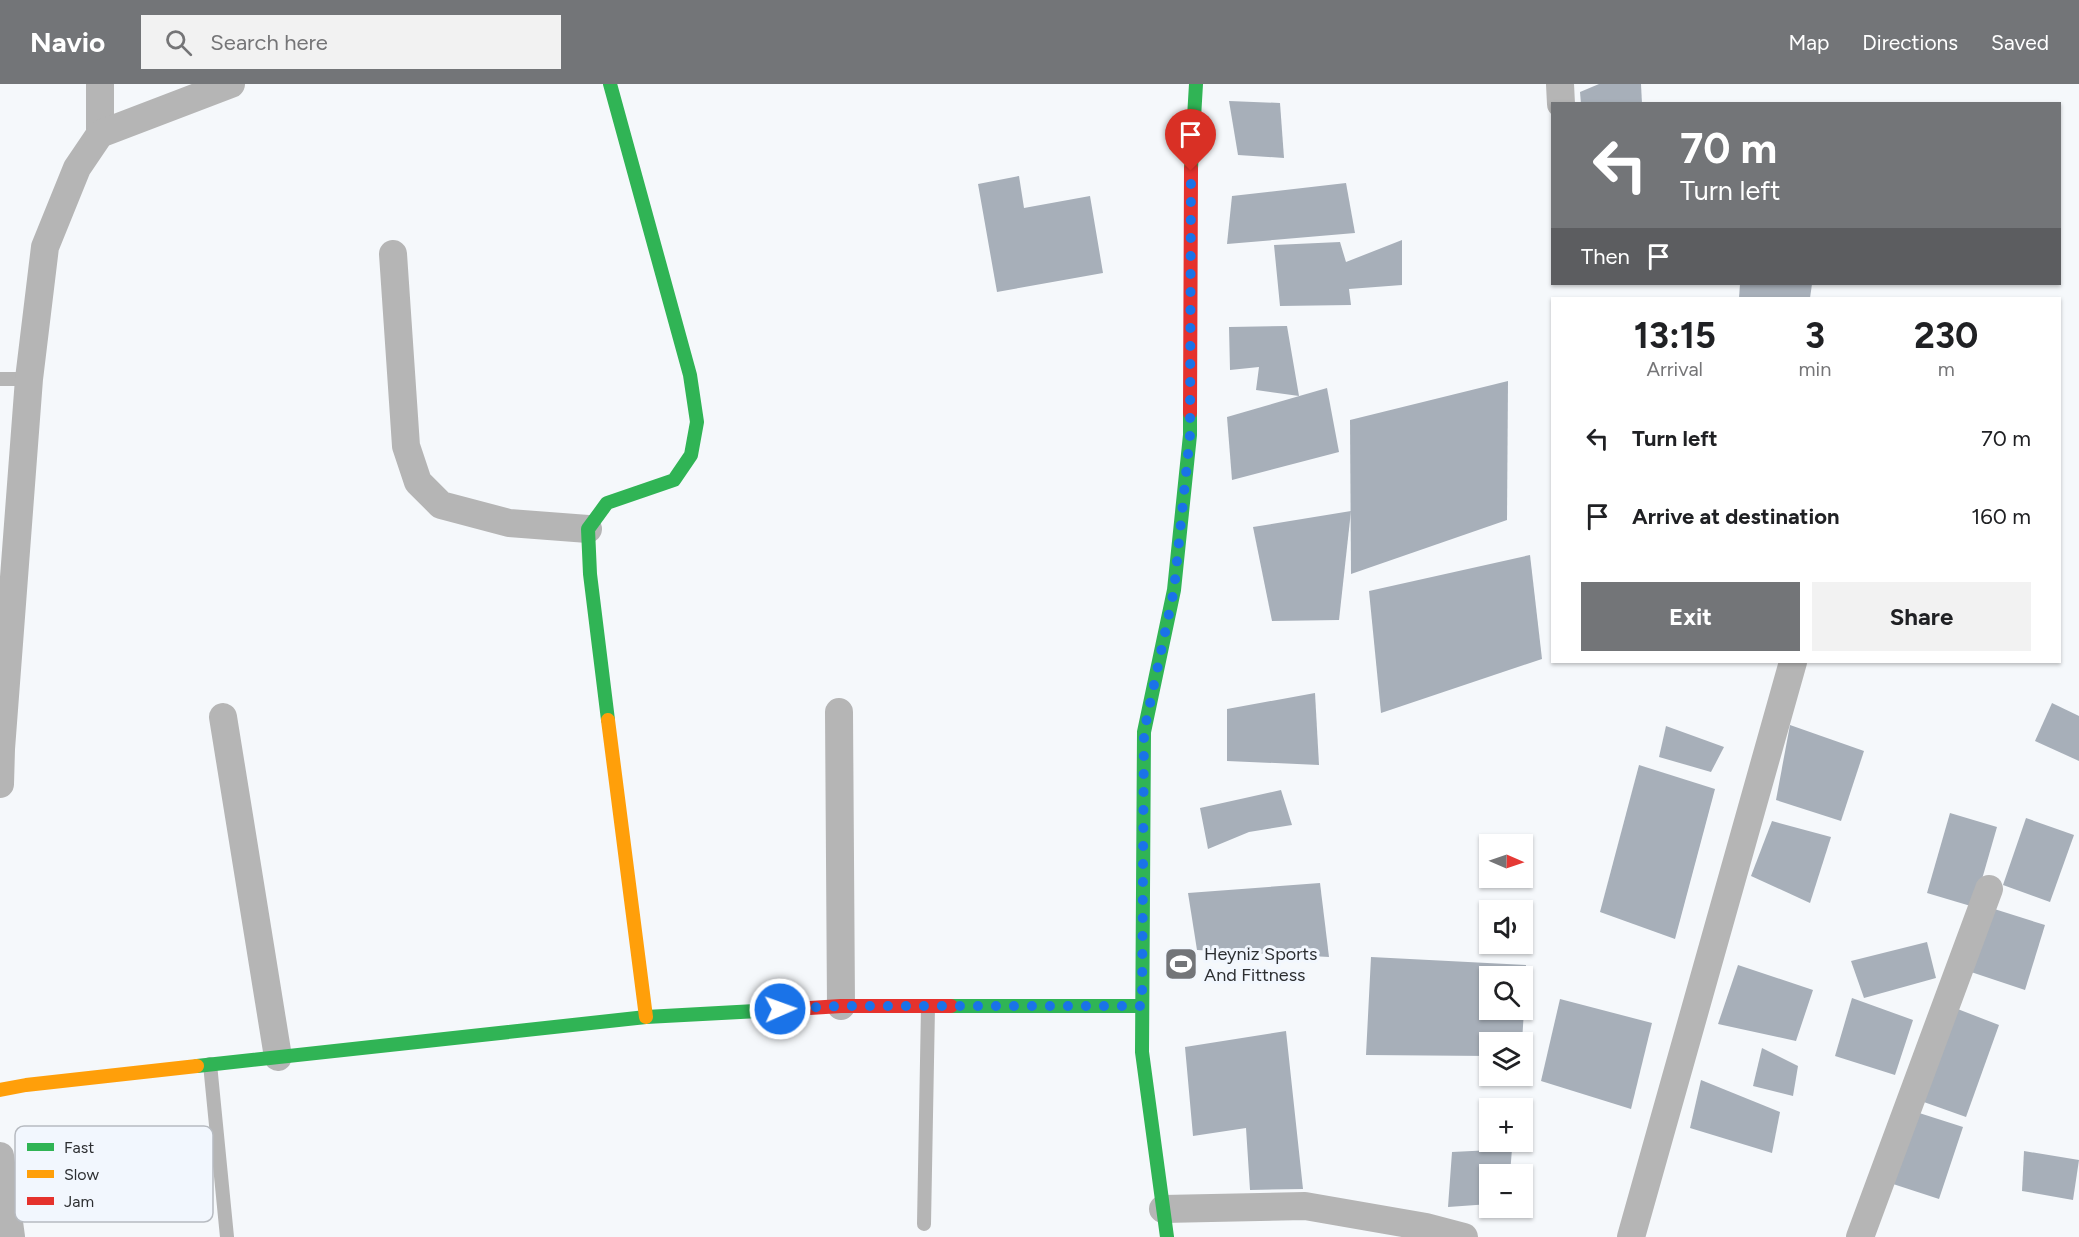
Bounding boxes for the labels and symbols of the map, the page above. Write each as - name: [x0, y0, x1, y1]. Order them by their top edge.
- pin: [1165, 109, 1216, 171]
- north arrow: [1479, 834, 1533, 888]
- place label: Heyniz Sports And Fittness: [1204, 943, 1317, 986]
- sports icon: Heyniz Sports And Fittness: [1163, 946, 1199, 982]
- position arrow: [748, 977, 812, 1041]
- legend: [15, 1126, 213, 1222]
- text: Fast: [64, 1138, 94, 1157]
- text: Slow: [64, 1165, 99, 1184]
- text: Jam: [64, 1192, 94, 1211]

